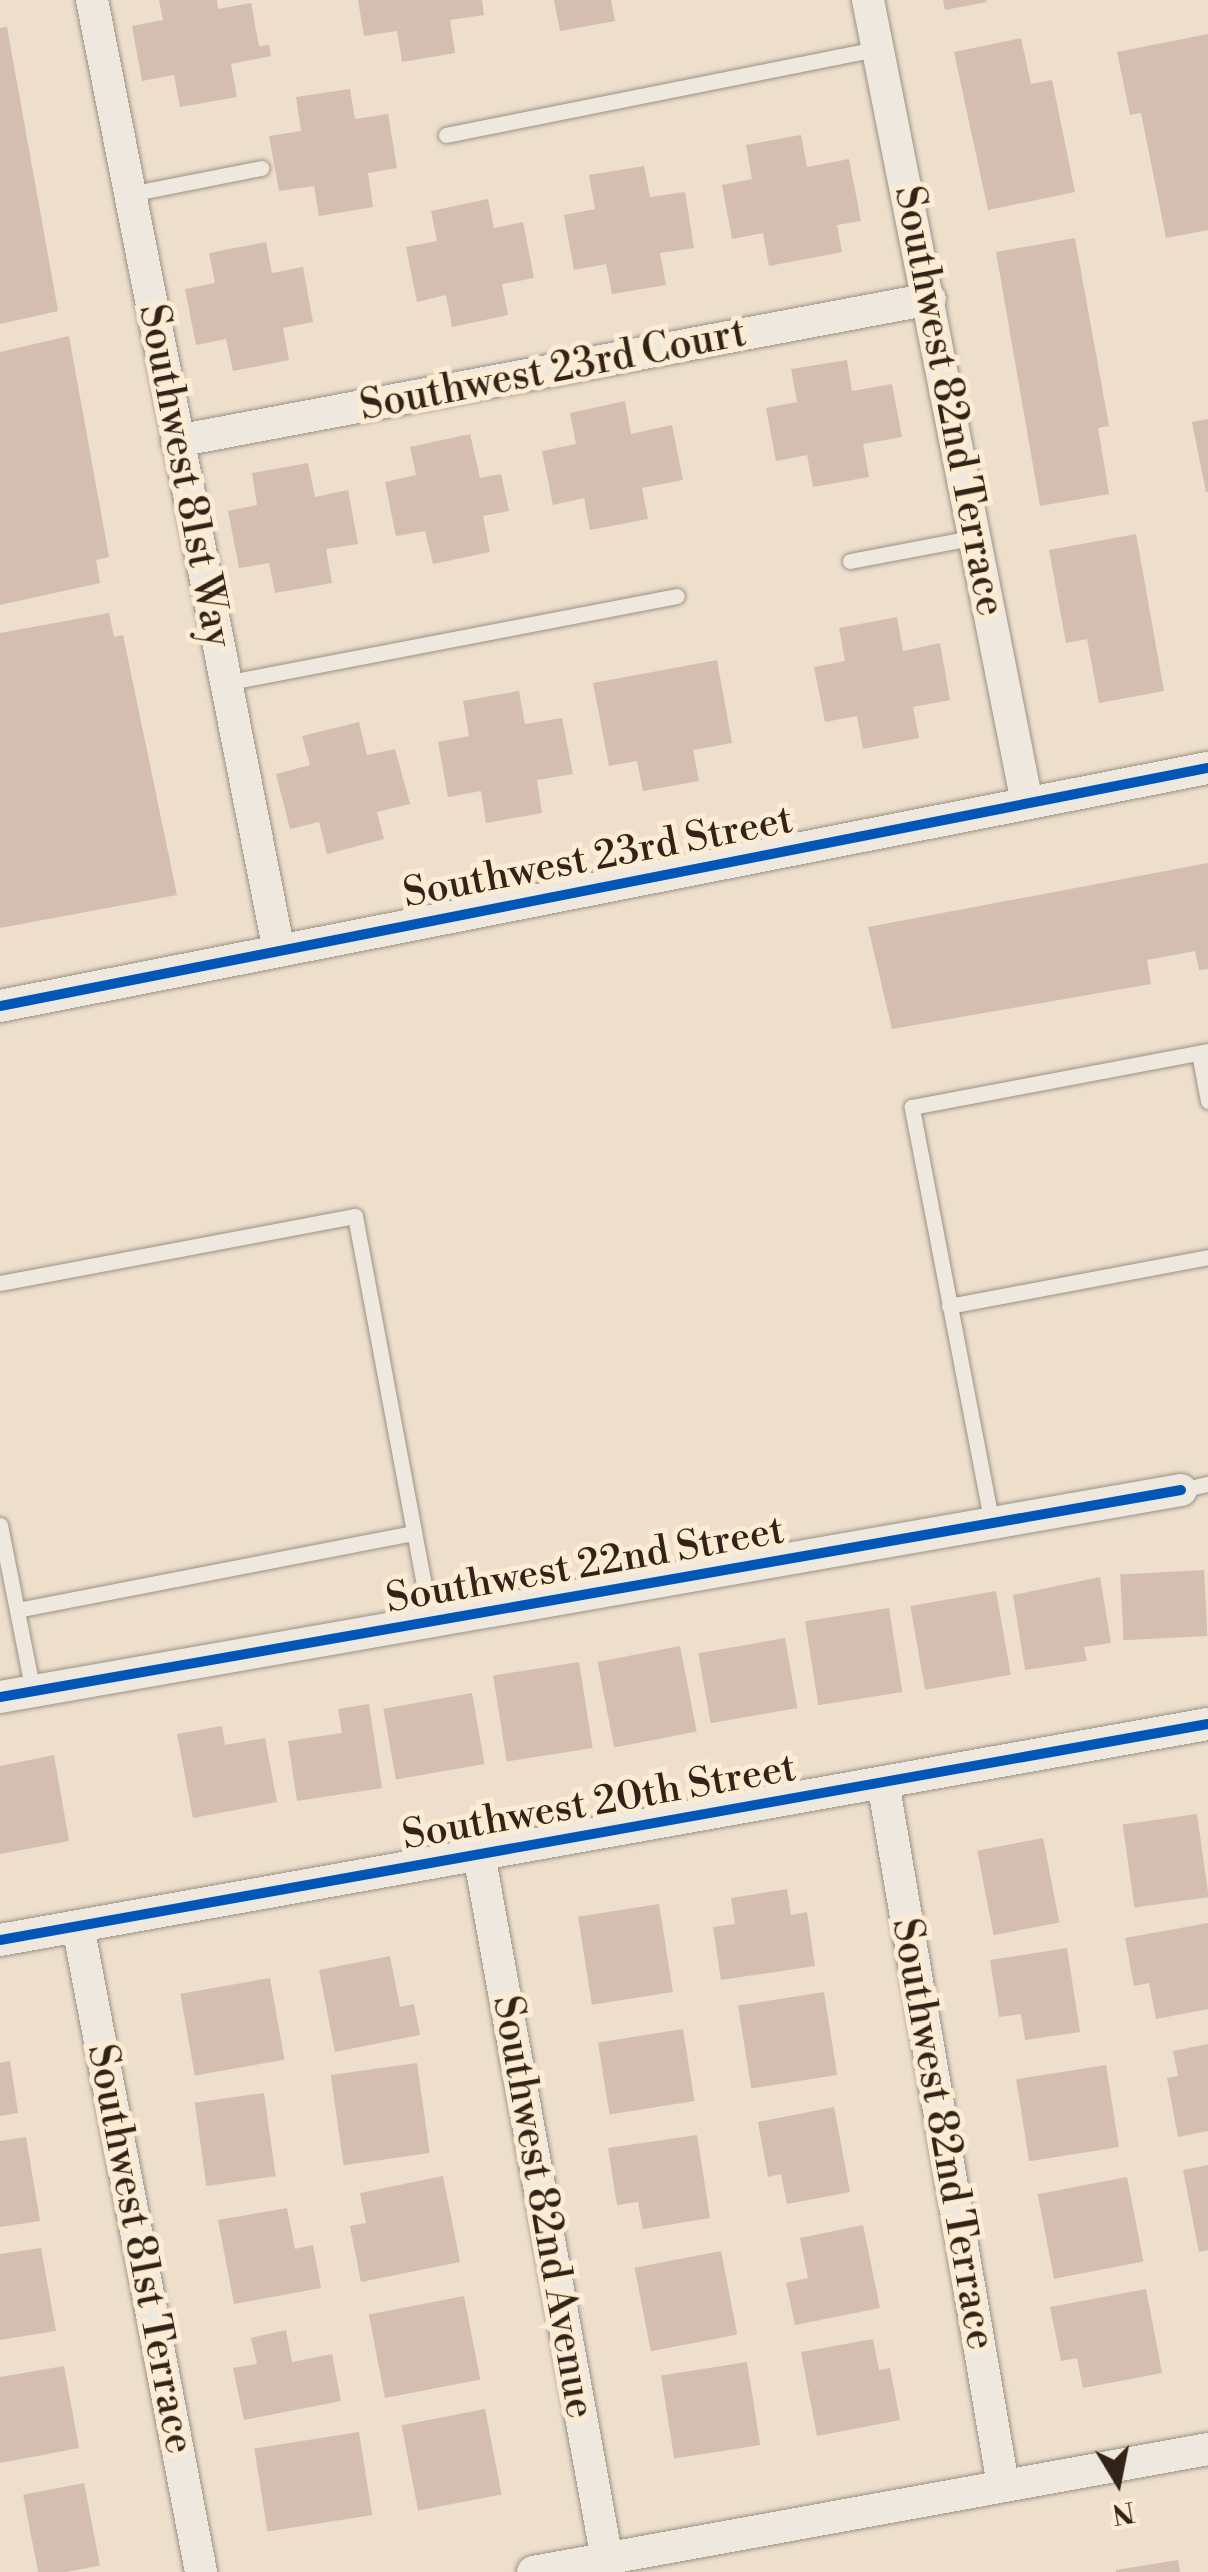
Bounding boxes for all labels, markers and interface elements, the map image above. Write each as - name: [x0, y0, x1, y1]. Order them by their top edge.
- street label: Southwest 82nd Terrace: [884, 182, 1014, 620]
- street label: Southwest 81st Way: [128, 300, 242, 652]
- street label: Southwest 23rd Court: [356, 309, 750, 431]
- street label: Southwest 23rd Street: [399, 796, 797, 918]
- street label: Southwest 22nd Street: [382, 1506, 788, 1624]
- street label: Southwest 20th Street: [398, 1744, 800, 1860]
- street label: Southwest 82nd Terrace: [881, 1915, 1005, 2353]
- street label: Southwest 82nd Avenue: [482, 1992, 604, 2422]
- street label: Southwest 81st Terrace: [77, 2040, 203, 2458]
- north arrow: [1068, 2432, 1168, 2532]
- text: N: [1109, 2493, 1137, 2531]

